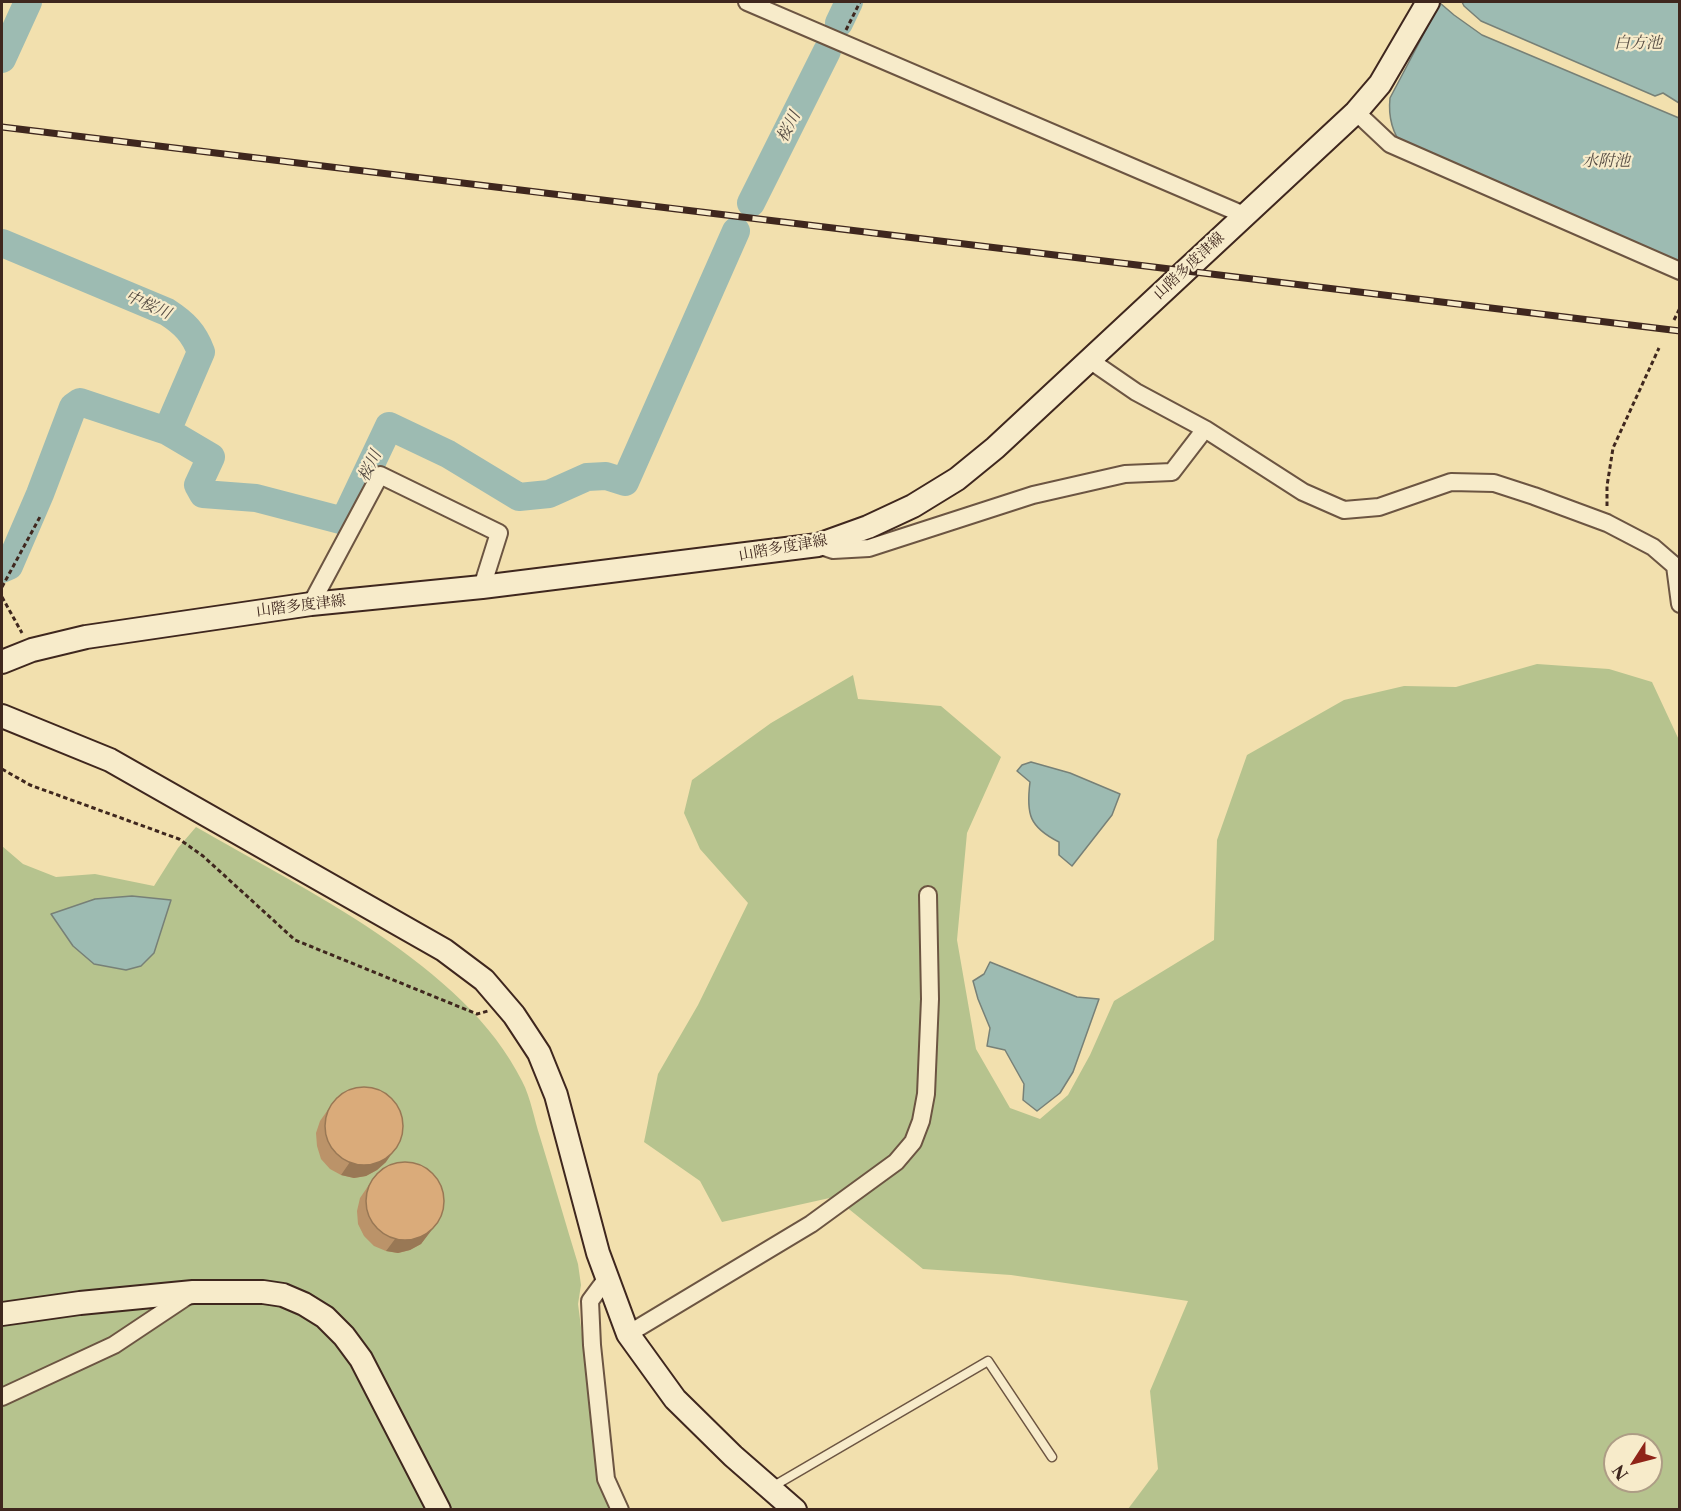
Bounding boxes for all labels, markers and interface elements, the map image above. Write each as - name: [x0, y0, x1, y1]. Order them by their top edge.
- water label: 白方池: [1614, 33, 1662, 53]
- water label: 桜川: [773, 108, 805, 146]
- water label: 水附池: [1582, 151, 1630, 171]
- street label: 山階多度津線: [1150, 229, 1228, 303]
- water label: 中桜川: [122, 286, 174, 324]
- water label: 桜川: [354, 447, 386, 485]
- street label: 山階多度津線: [737, 531, 829, 565]
- street label: 山階多度津線: [255, 592, 347, 620]
- north arrow: [1603, 1433, 1663, 1493]
- text: N: [1608, 1461, 1632, 1484]

